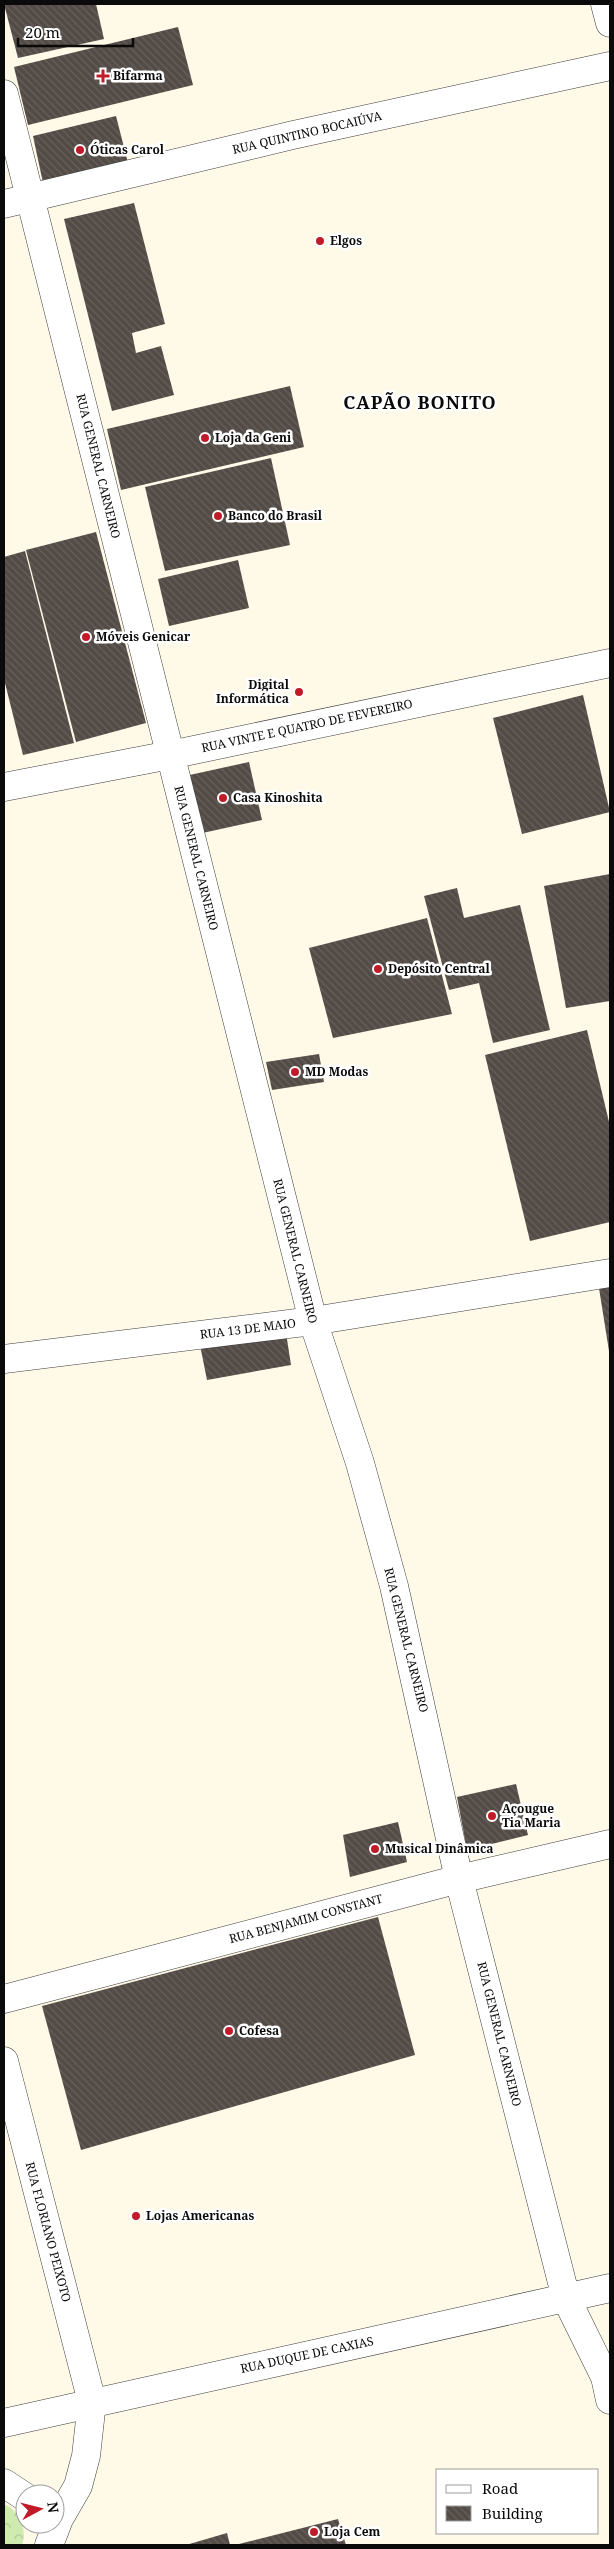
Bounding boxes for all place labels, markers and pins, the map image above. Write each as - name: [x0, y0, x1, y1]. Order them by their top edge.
- place label: Bifarma: [113, 67, 163, 84]
- marker: Bifarma: [97, 70, 109, 82]
- place label: Óticas Carol: [90, 141, 165, 158]
- marker: Óticas Carol: [74, 144, 86, 156]
- place label: Elgos: [330, 232, 362, 249]
- marker: Elgos: [314, 235, 326, 247]
- place label: Loja da Geni: [215, 429, 292, 446]
- marker: Loja da Geni: [199, 432, 211, 444]
- place label: Banco do Brasil: [228, 507, 323, 524]
- marker: Banco do Brasil: [212, 510, 224, 522]
- place label: Móveis Genicar: [96, 628, 191, 645]
- marker: Móveis Genicar: [80, 631, 92, 643]
- place label: Digital Informática: [216, 676, 290, 707]
- marker: Digital Informática: [293, 686, 305, 698]
- place label: Casa Kinoshita: [233, 789, 323, 806]
- marker: Casa Kinoshita: [217, 792, 229, 804]
- place label: Depósito Central: [388, 960, 491, 977]
- marker: Depósito Central: [372, 963, 384, 975]
- place label: MD Modas: [305, 1063, 369, 1080]
- marker: MD Modas: [289, 1066, 301, 1078]
- place label: Açougue Tia Maria: [502, 1800, 561, 1831]
- marker: Açougue Tia Maria: [486, 1810, 498, 1822]
- place label: Musical Dinâmica: [385, 1840, 494, 1857]
- marker: Musical Dinâmica: [369, 1843, 381, 1855]
- place label: Cofesa: [239, 2022, 279, 2039]
- marker: Cofesa: [223, 2025, 235, 2037]
- place label: Lojas Americanas: [146, 2207, 254, 2224]
- marker: Lojas Americanas: [130, 2210, 142, 2222]
- place label: Loja Cem: [324, 2523, 381, 2540]
- marker: Loja Cem: [308, 2526, 320, 2538]

